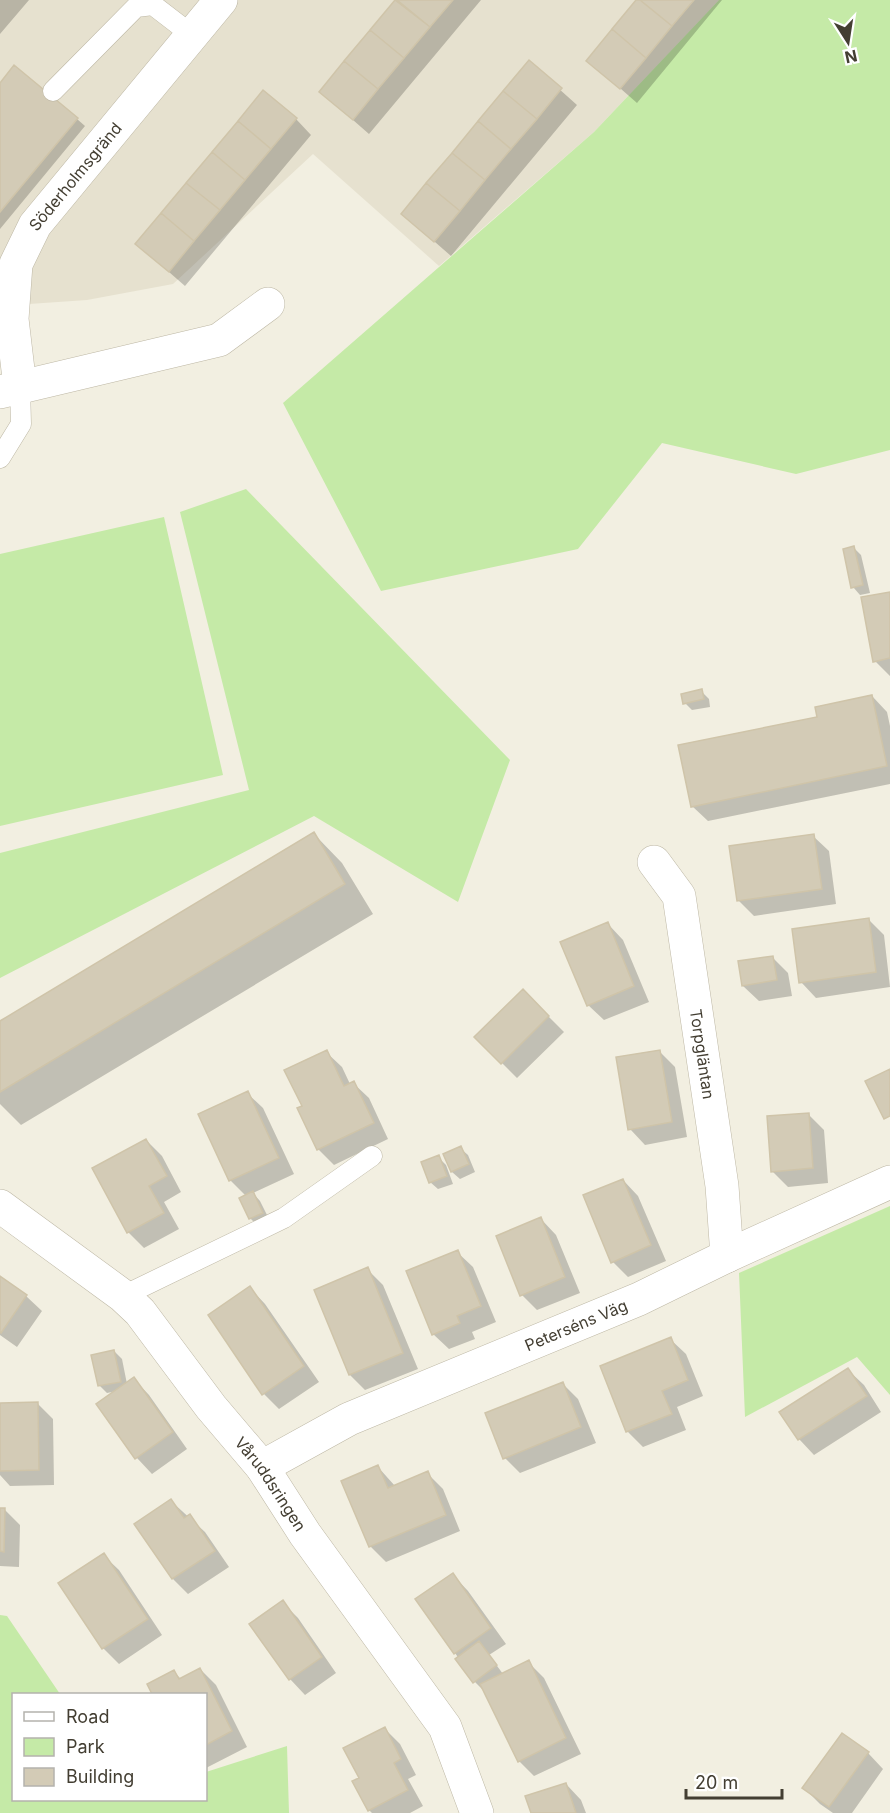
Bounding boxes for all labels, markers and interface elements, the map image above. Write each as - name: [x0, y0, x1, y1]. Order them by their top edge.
- north arrow: [818, 12, 878, 72]
- text: N: [843, 46, 859, 68]
- street label: Söderholmsgränd: [25, 118, 126, 235]
- street label: Torpgläntan: [686, 1008, 719, 1100]
- street label: Peterséns Väg: [522, 1295, 630, 1355]
- street label: Våruddsringen: [231, 1433, 311, 1535]
- legend: [12, 1693, 207, 1801]
- text: Road: [66, 1706, 109, 1727]
- text: Park: [66, 1736, 105, 1757]
- scale bar: [686, 1762, 782, 1800]
- text: Building: [66, 1766, 134, 1787]
- text: 20 m: [695, 1772, 738, 1793]

